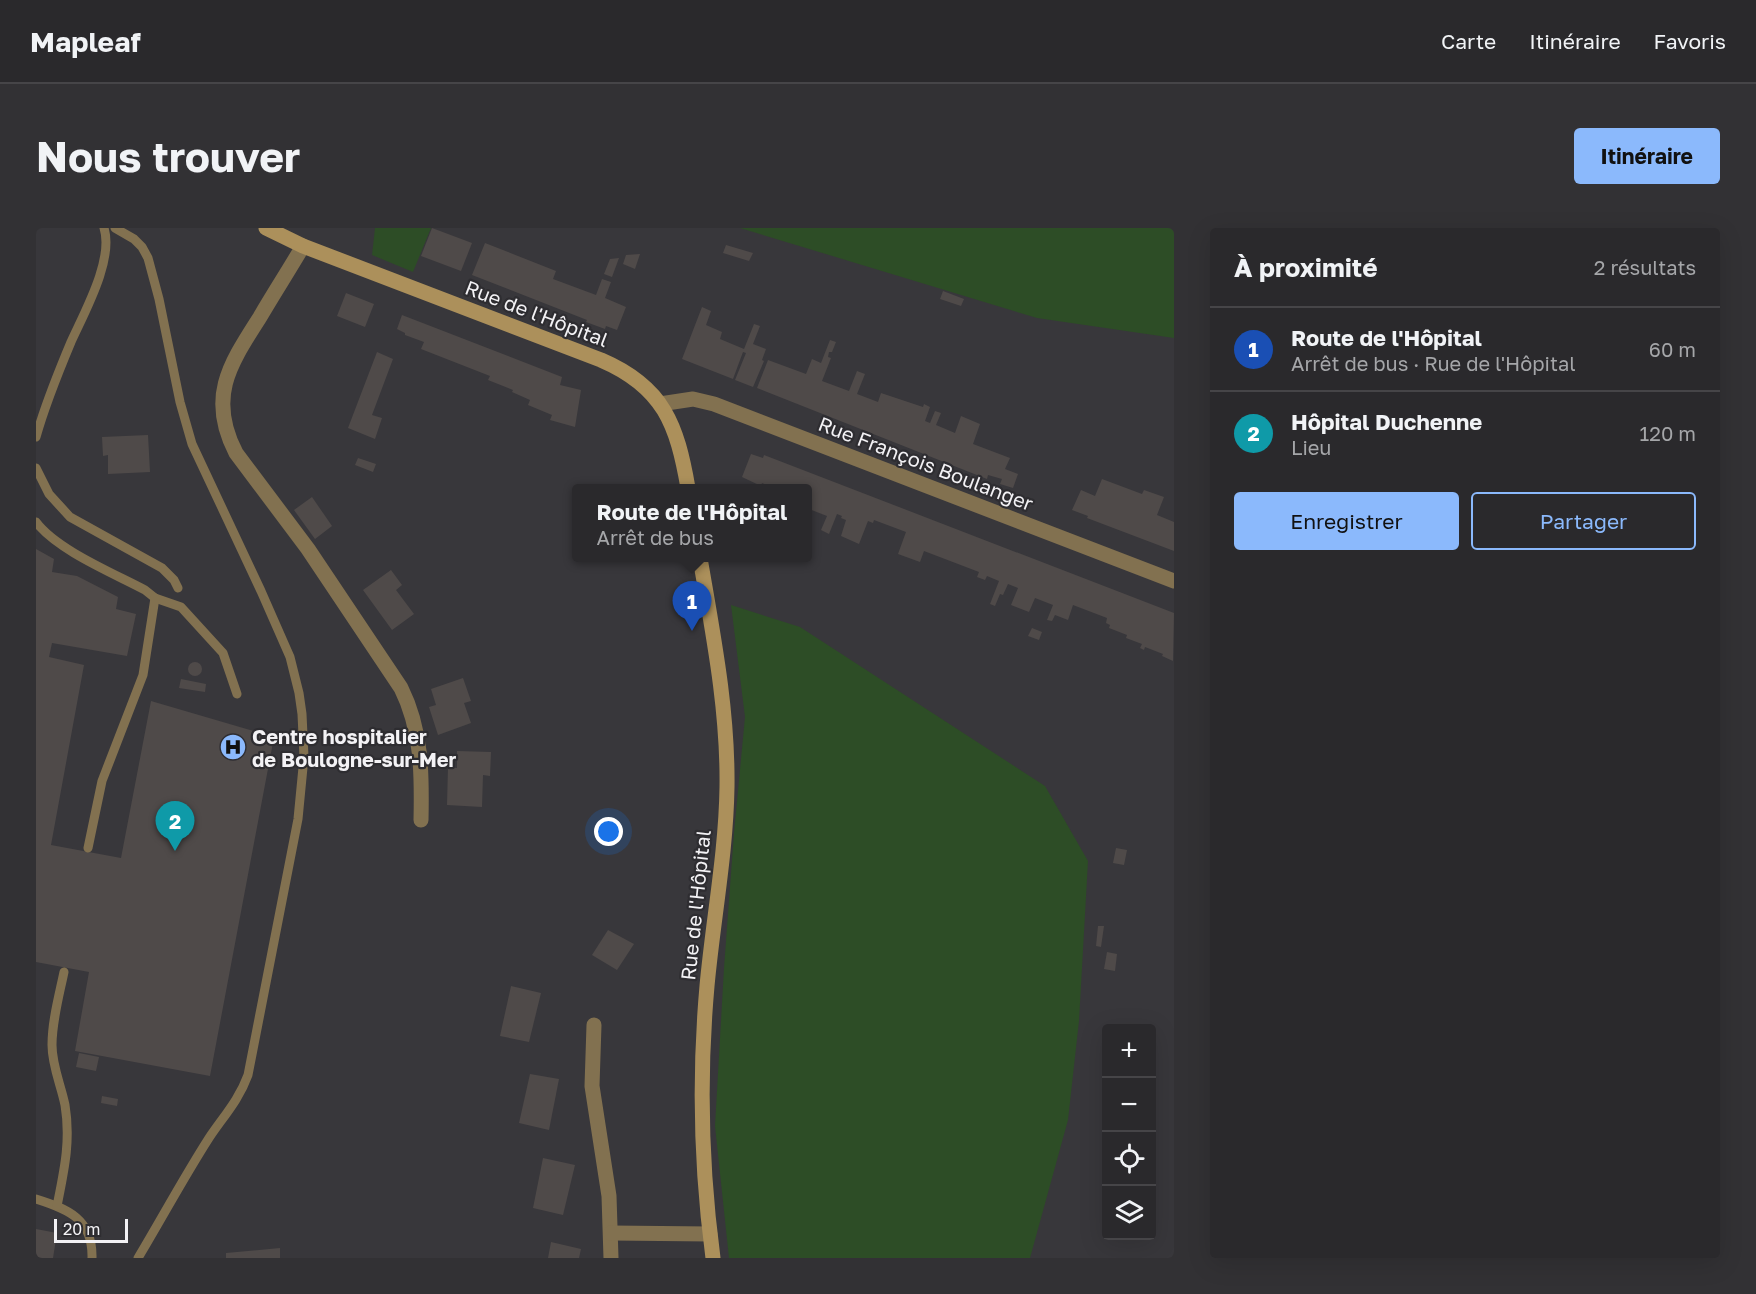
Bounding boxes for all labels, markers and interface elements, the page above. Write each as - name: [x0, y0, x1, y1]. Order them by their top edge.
- text: Mapleaf: [30, 25, 141, 58]
- text: Carte: [1441, 28, 1496, 54]
- text: Itinéraire: [1529, 28, 1621, 54]
- text: Favoris: [1654, 28, 1726, 54]
- button: Itinéraire: [1574, 128, 1720, 184]
- text: Nous trouver: [36, 131, 300, 181]
- text: À proximité: [1234, 252, 1378, 283]
- text: 2 résultats: [1594, 255, 1696, 279]
- street label: Rue de l'Hôpital: [462, 275, 612, 351]
- text: Route de l'Hôpital: [1291, 324, 1482, 351]
- text: 1: [1248, 337, 1259, 361]
- text: 60 m: [1649, 337, 1696, 361]
- text: Arrêt de bus · Rue de l'Hôpital: [1291, 351, 1576, 375]
- text: Hôpital Duchenne: [1291, 408, 1482, 435]
- street label: Rue François Boulanger: [815, 411, 1037, 515]
- text: 2: [1247, 421, 1260, 445]
- text: 120 m: [1640, 421, 1696, 445]
- text: Lieu: [1291, 435, 1331, 459]
- popup: [572, 484, 812, 562]
- button: Enregistrer: [1234, 492, 1459, 550]
- button: Partager: [1471, 492, 1696, 550]
- text: Route de l'Hôpital: [597, 498, 787, 525]
- text: Arrêt de bus: [597, 525, 714, 549]
- pin: 1: [672, 582, 712, 631]
- place label: Centre hospitalier de Boulogne-sur-Mer: [252, 724, 457, 771]
- hospital icon: Centre hospitalier de Boulogne-sur-Mer: [218, 732, 248, 762]
- pin: 2: [156, 802, 194, 851]
- your location: [594, 817, 623, 846]
- street label: Rue de l'Hôpital: [675, 828, 715, 982]
- map controls: [1102, 1024, 1156, 1240]
- button: +: [1102, 1024, 1156, 1078]
- button: −: [1102, 1078, 1156, 1132]
- button: locate: [1102, 1132, 1156, 1186]
- button: layers: [1102, 1186, 1156, 1240]
- scale bar: [54, 1216, 128, 1244]
- text: 20 m: [63, 1219, 100, 1239]

